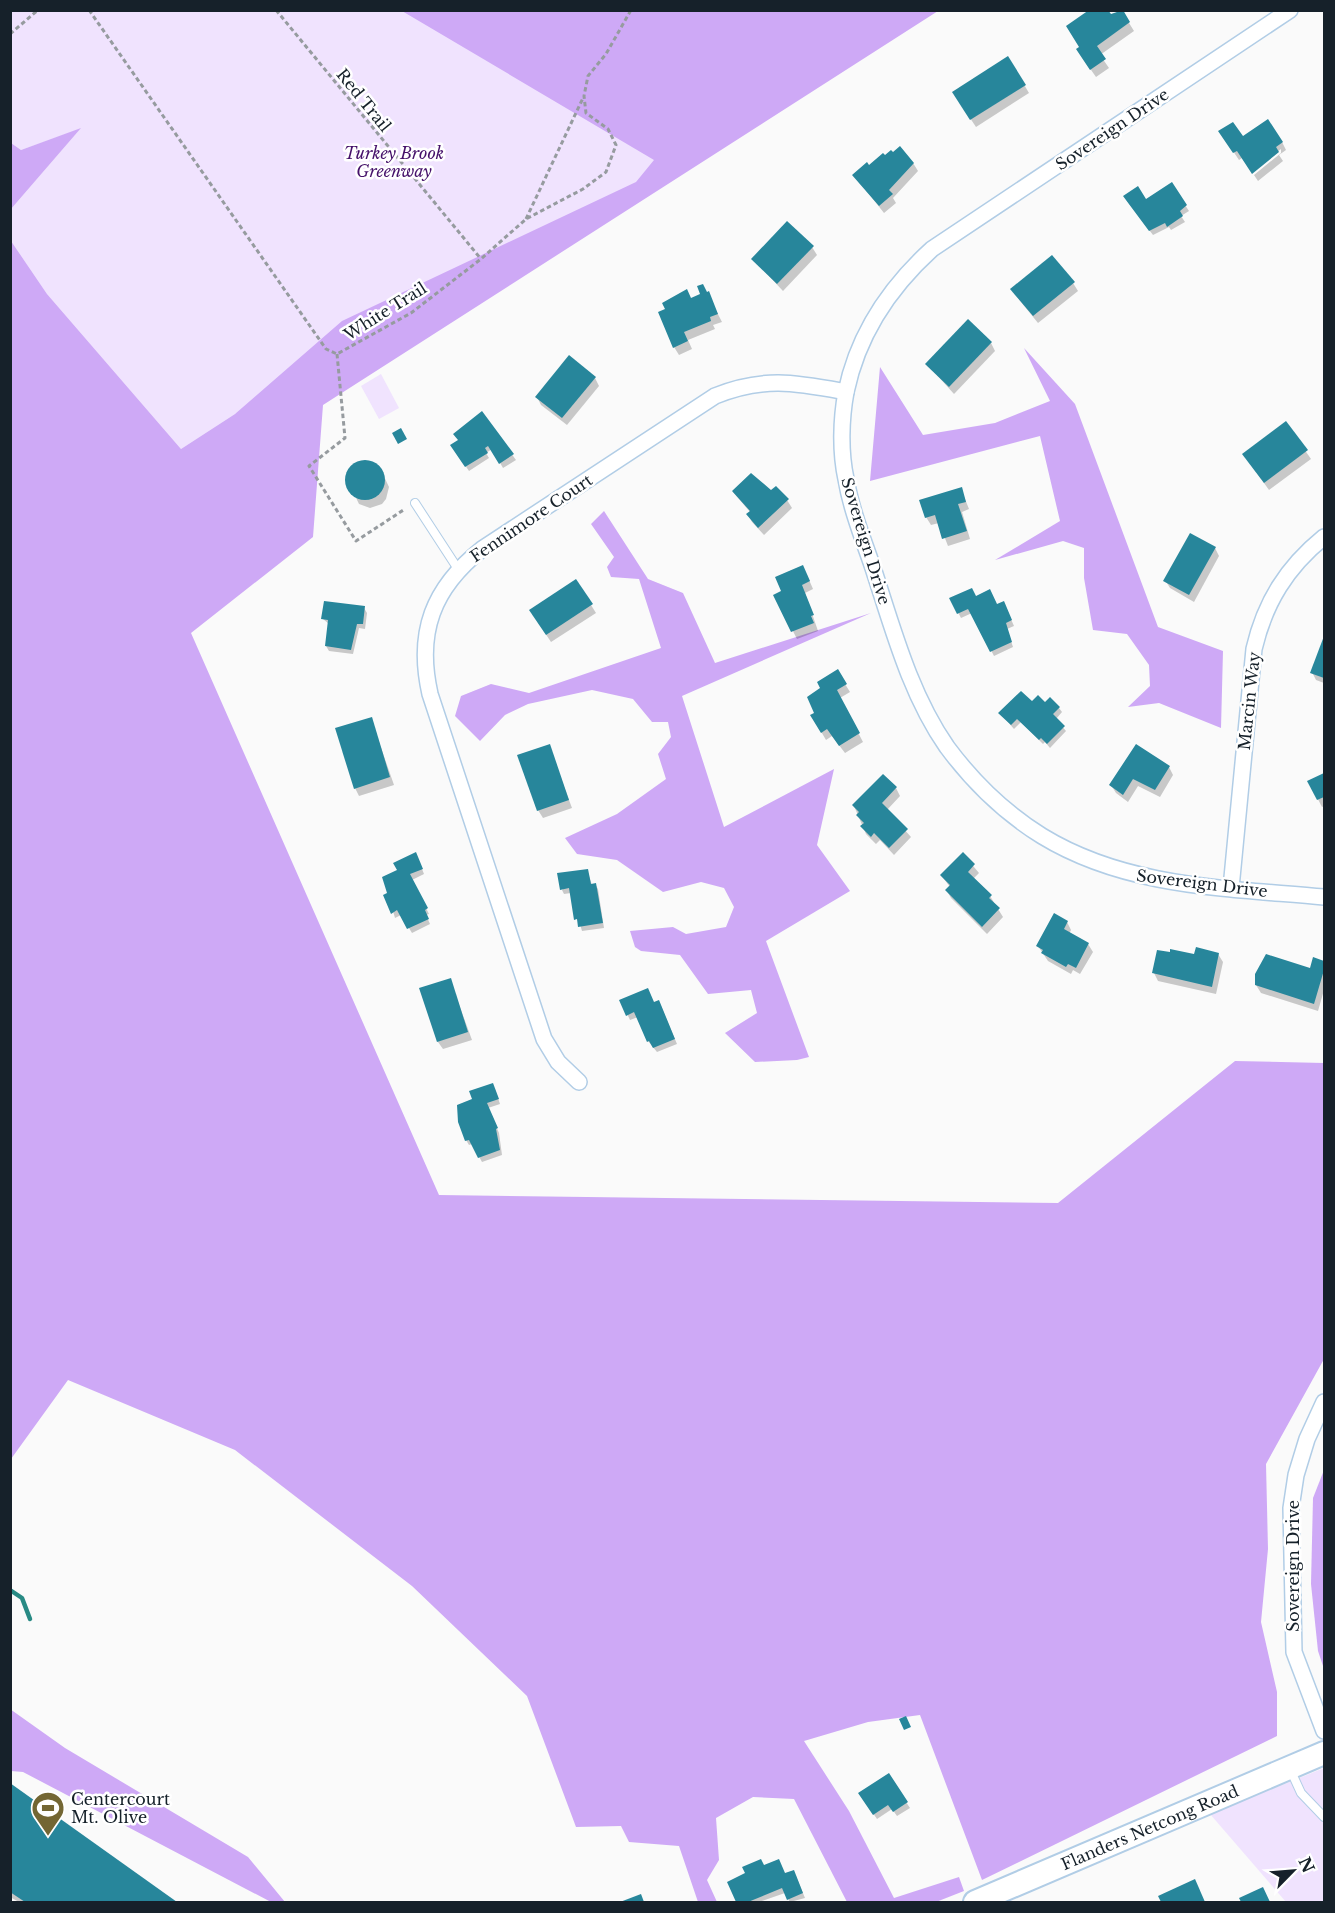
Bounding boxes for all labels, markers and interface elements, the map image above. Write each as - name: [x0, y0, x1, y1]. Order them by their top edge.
- street label: Red Trail: [332, 64, 396, 136]
- street label: Sovereign Drive: [1052, 84, 1172, 174]
- park label: Turkey Brook Greenway: [344, 143, 444, 181]
- street label: White Trail: [339, 278, 430, 345]
- street label: Fennimore Court: [466, 470, 596, 566]
- street label: Sovereign Drive: [837, 475, 895, 607]
- street label: Marcin Way: [1234, 650, 1264, 751]
- street label: Sovereign Drive: [1135, 865, 1269, 901]
- street label: Sovereign Drive: [1283, 1500, 1303, 1632]
- street label: Flanders Netcong Road: [1058, 1781, 1242, 1874]
- place label: Centercourt Mt. Olive: [71, 1789, 170, 1827]
- sports icon: Centercourt Mt. Olive: [30, 1790, 66, 1837]
- north arrow: [1263, 1841, 1323, 1901]
- text: N: [1294, 1854, 1319, 1876]

